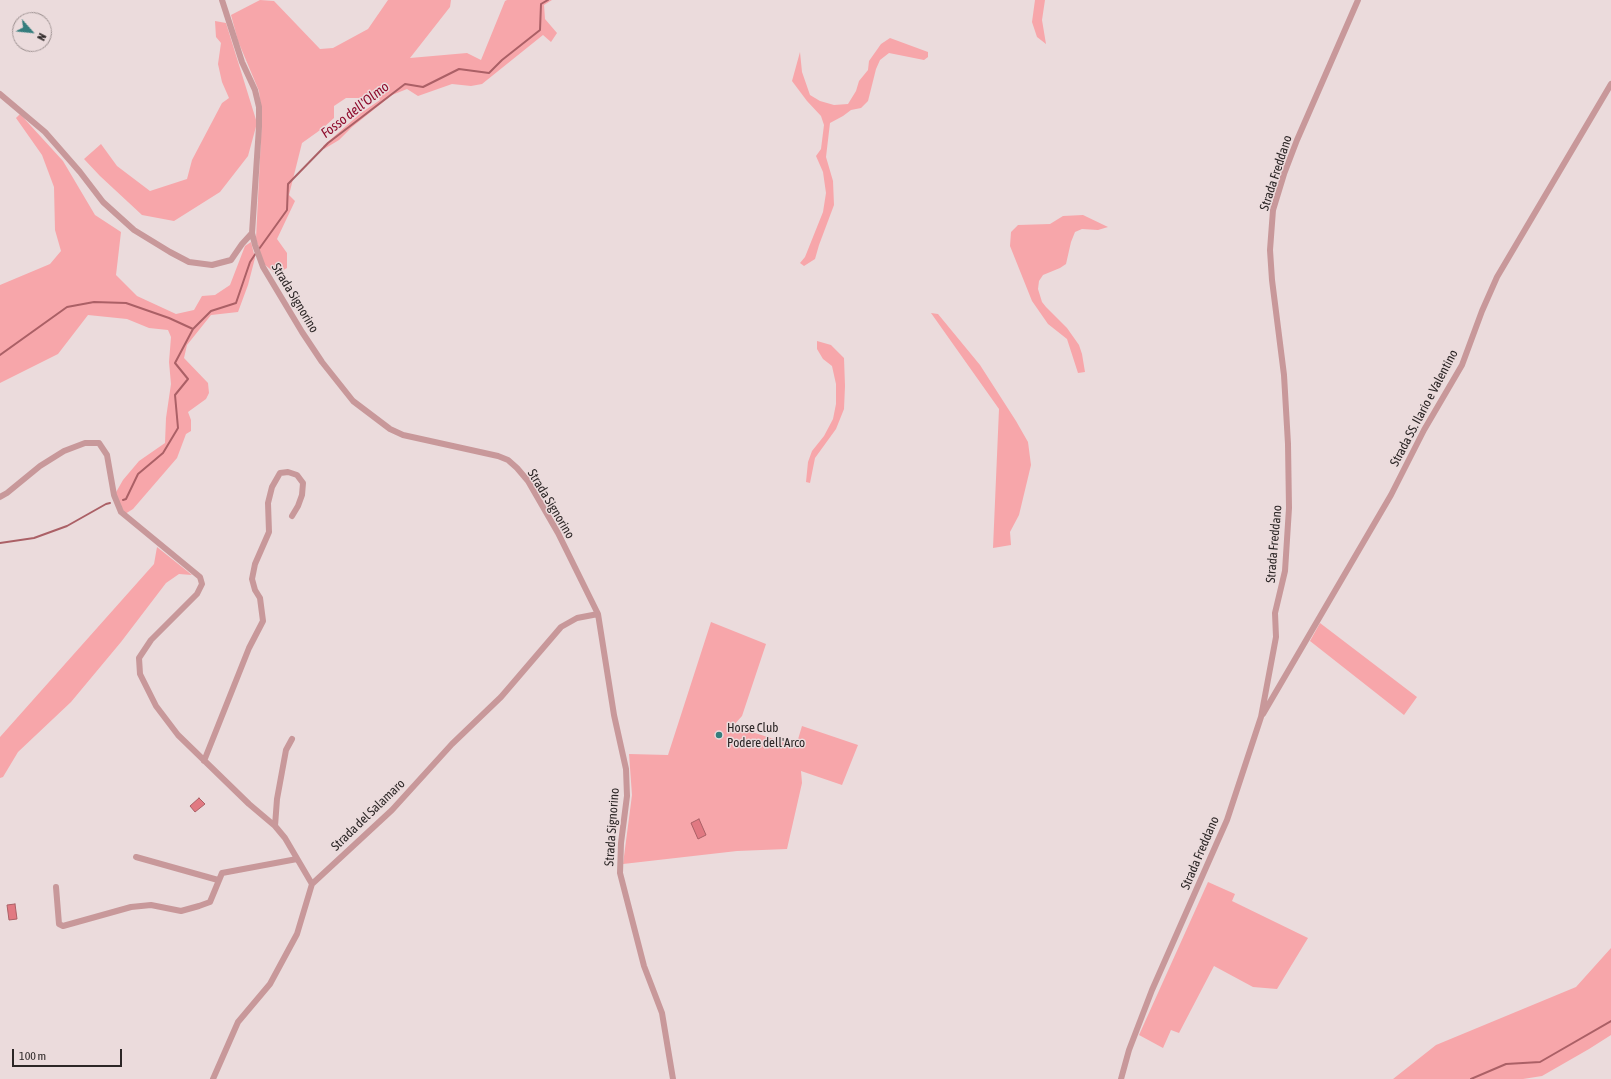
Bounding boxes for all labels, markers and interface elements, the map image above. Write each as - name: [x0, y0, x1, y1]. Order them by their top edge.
- north arrow: [12, 12, 52, 52]
- text: N: [35, 31, 49, 43]
- water label: Fosso dell'Olmo: [318, 78, 392, 142]
- street label: Strada Freddano: [1256, 133, 1296, 213]
- street label: Strada Signorino: [268, 260, 322, 336]
- street label: Strada SS. Ilario e Valentino: [1387, 347, 1461, 469]
- street label: Strada Signorino: [524, 466, 578, 542]
- street label: Strada Freddano: [1263, 504, 1285, 584]
- place label: Horse Club Podere dell'Arco: [727, 720, 805, 751]
- marker: Horse Club Podere dell'Arco: [714, 730, 724, 740]
- street label: Strada del Salamaro: [328, 776, 408, 854]
- street label: Strada Signorino: [601, 787, 623, 867]
- street label: Strada Freddano: [1178, 814, 1222, 892]
- scale bar: [14, 1041, 124, 1067]
- text: 100 m: [19, 1049, 46, 1063]

